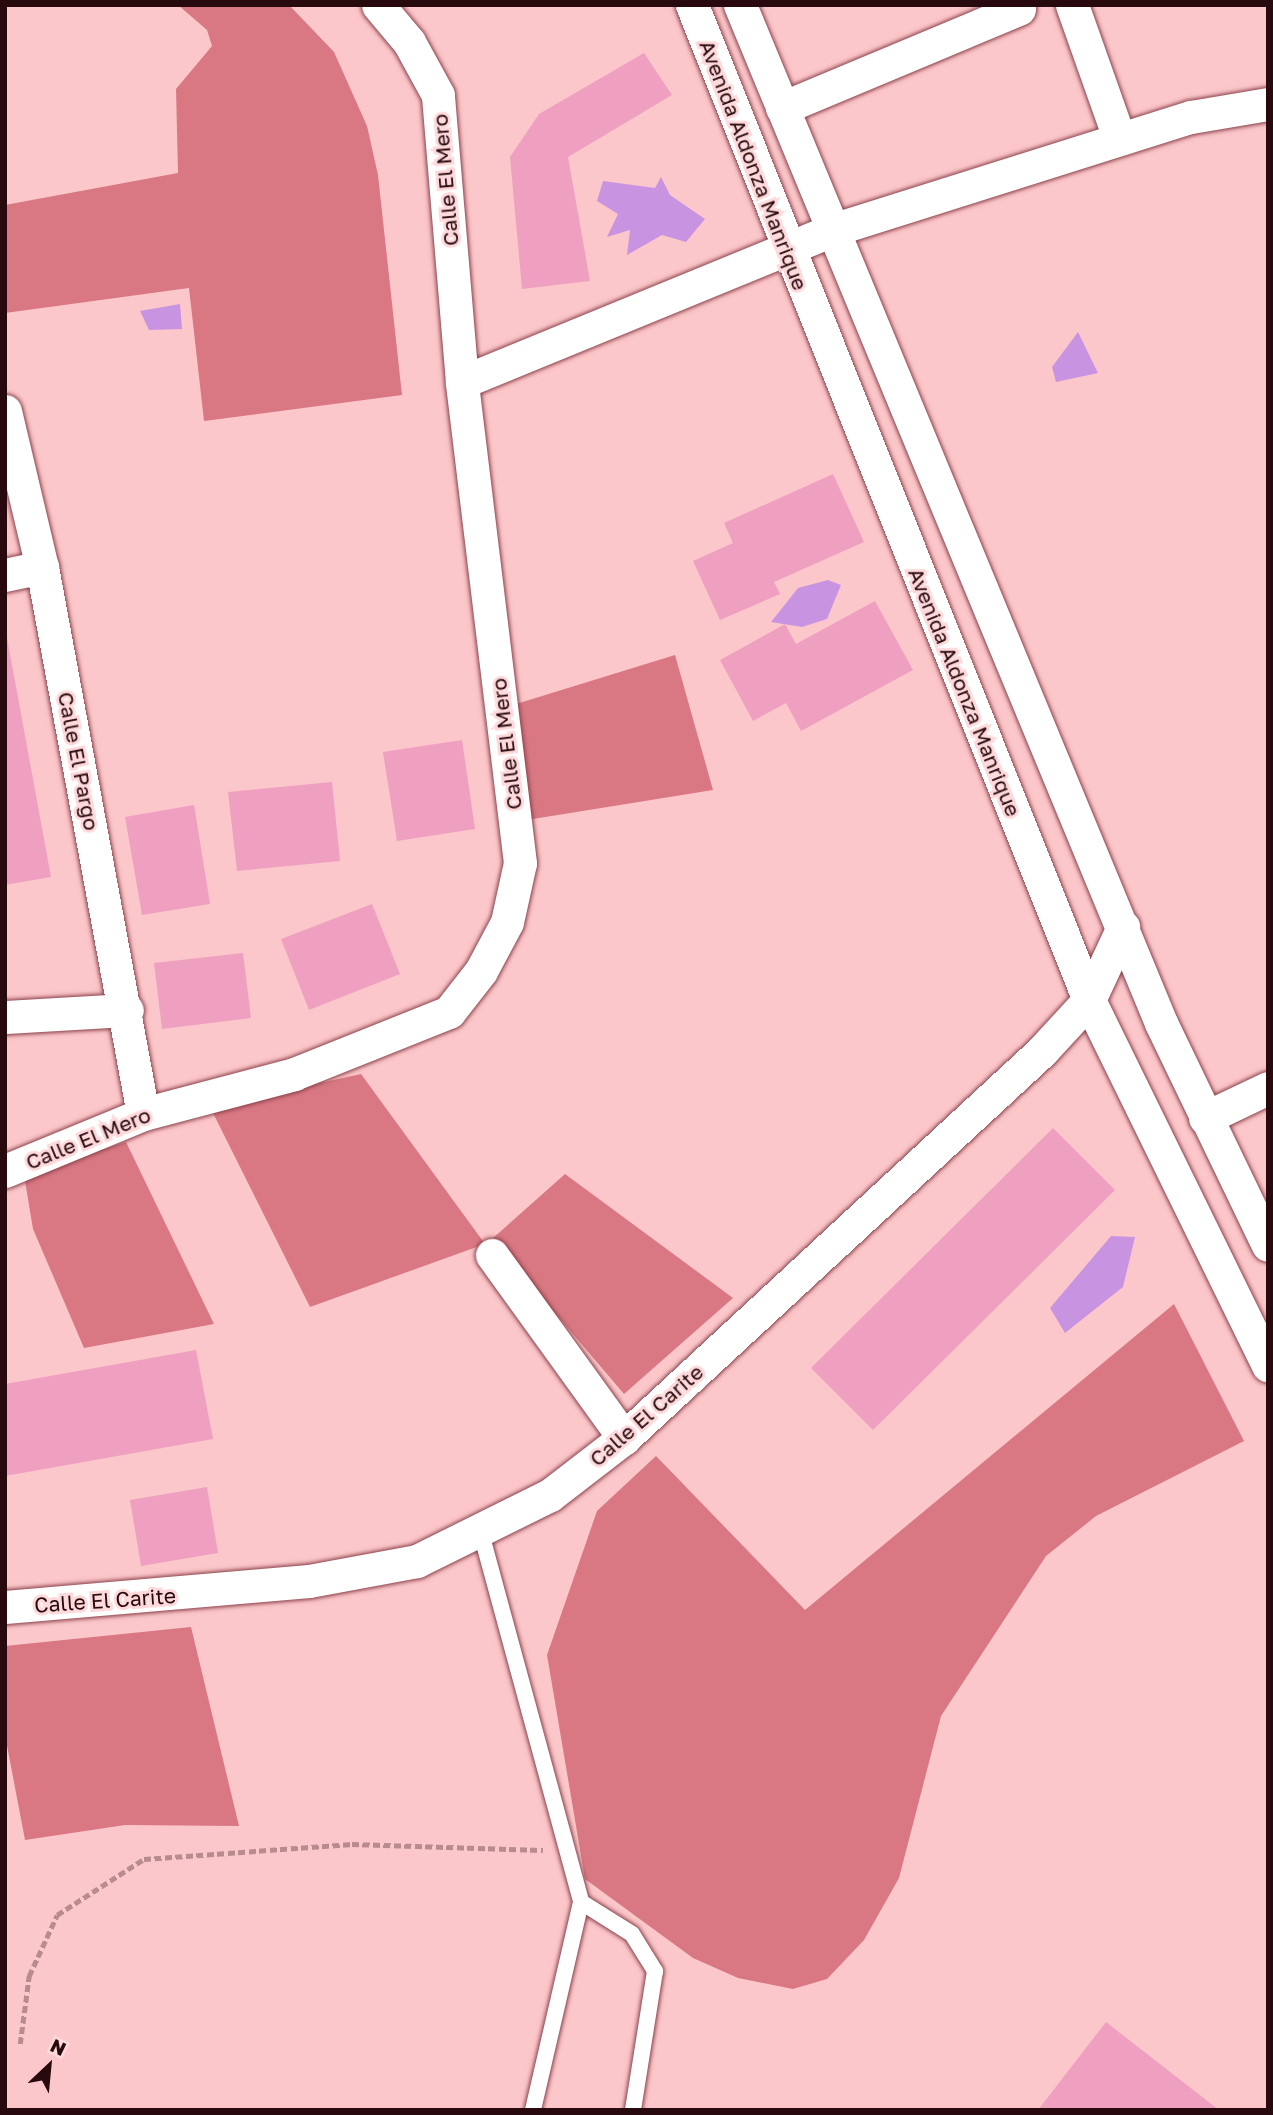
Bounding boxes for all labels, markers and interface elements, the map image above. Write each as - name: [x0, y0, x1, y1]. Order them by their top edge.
- street label: Avenida Aldonza Manrique: [695, 36, 813, 294]
- street label: Calle El Mero: [427, 113, 463, 247]
- street label: Avenida Aldonza Manrique: [904, 564, 1026, 820]
- street label: Calle El Mero: [485, 677, 527, 811]
- street label: Calle El Pargo: [53, 690, 105, 832]
- street label: Calle El Mero: [22, 1102, 154, 1174]
- street label: Calle El Carite: [584, 1359, 708, 1471]
- street label: Calle El Carite: [33, 1582, 177, 1618]
- north arrow: [14, 2031, 84, 2101]
- text: N: [47, 2033, 70, 2060]

